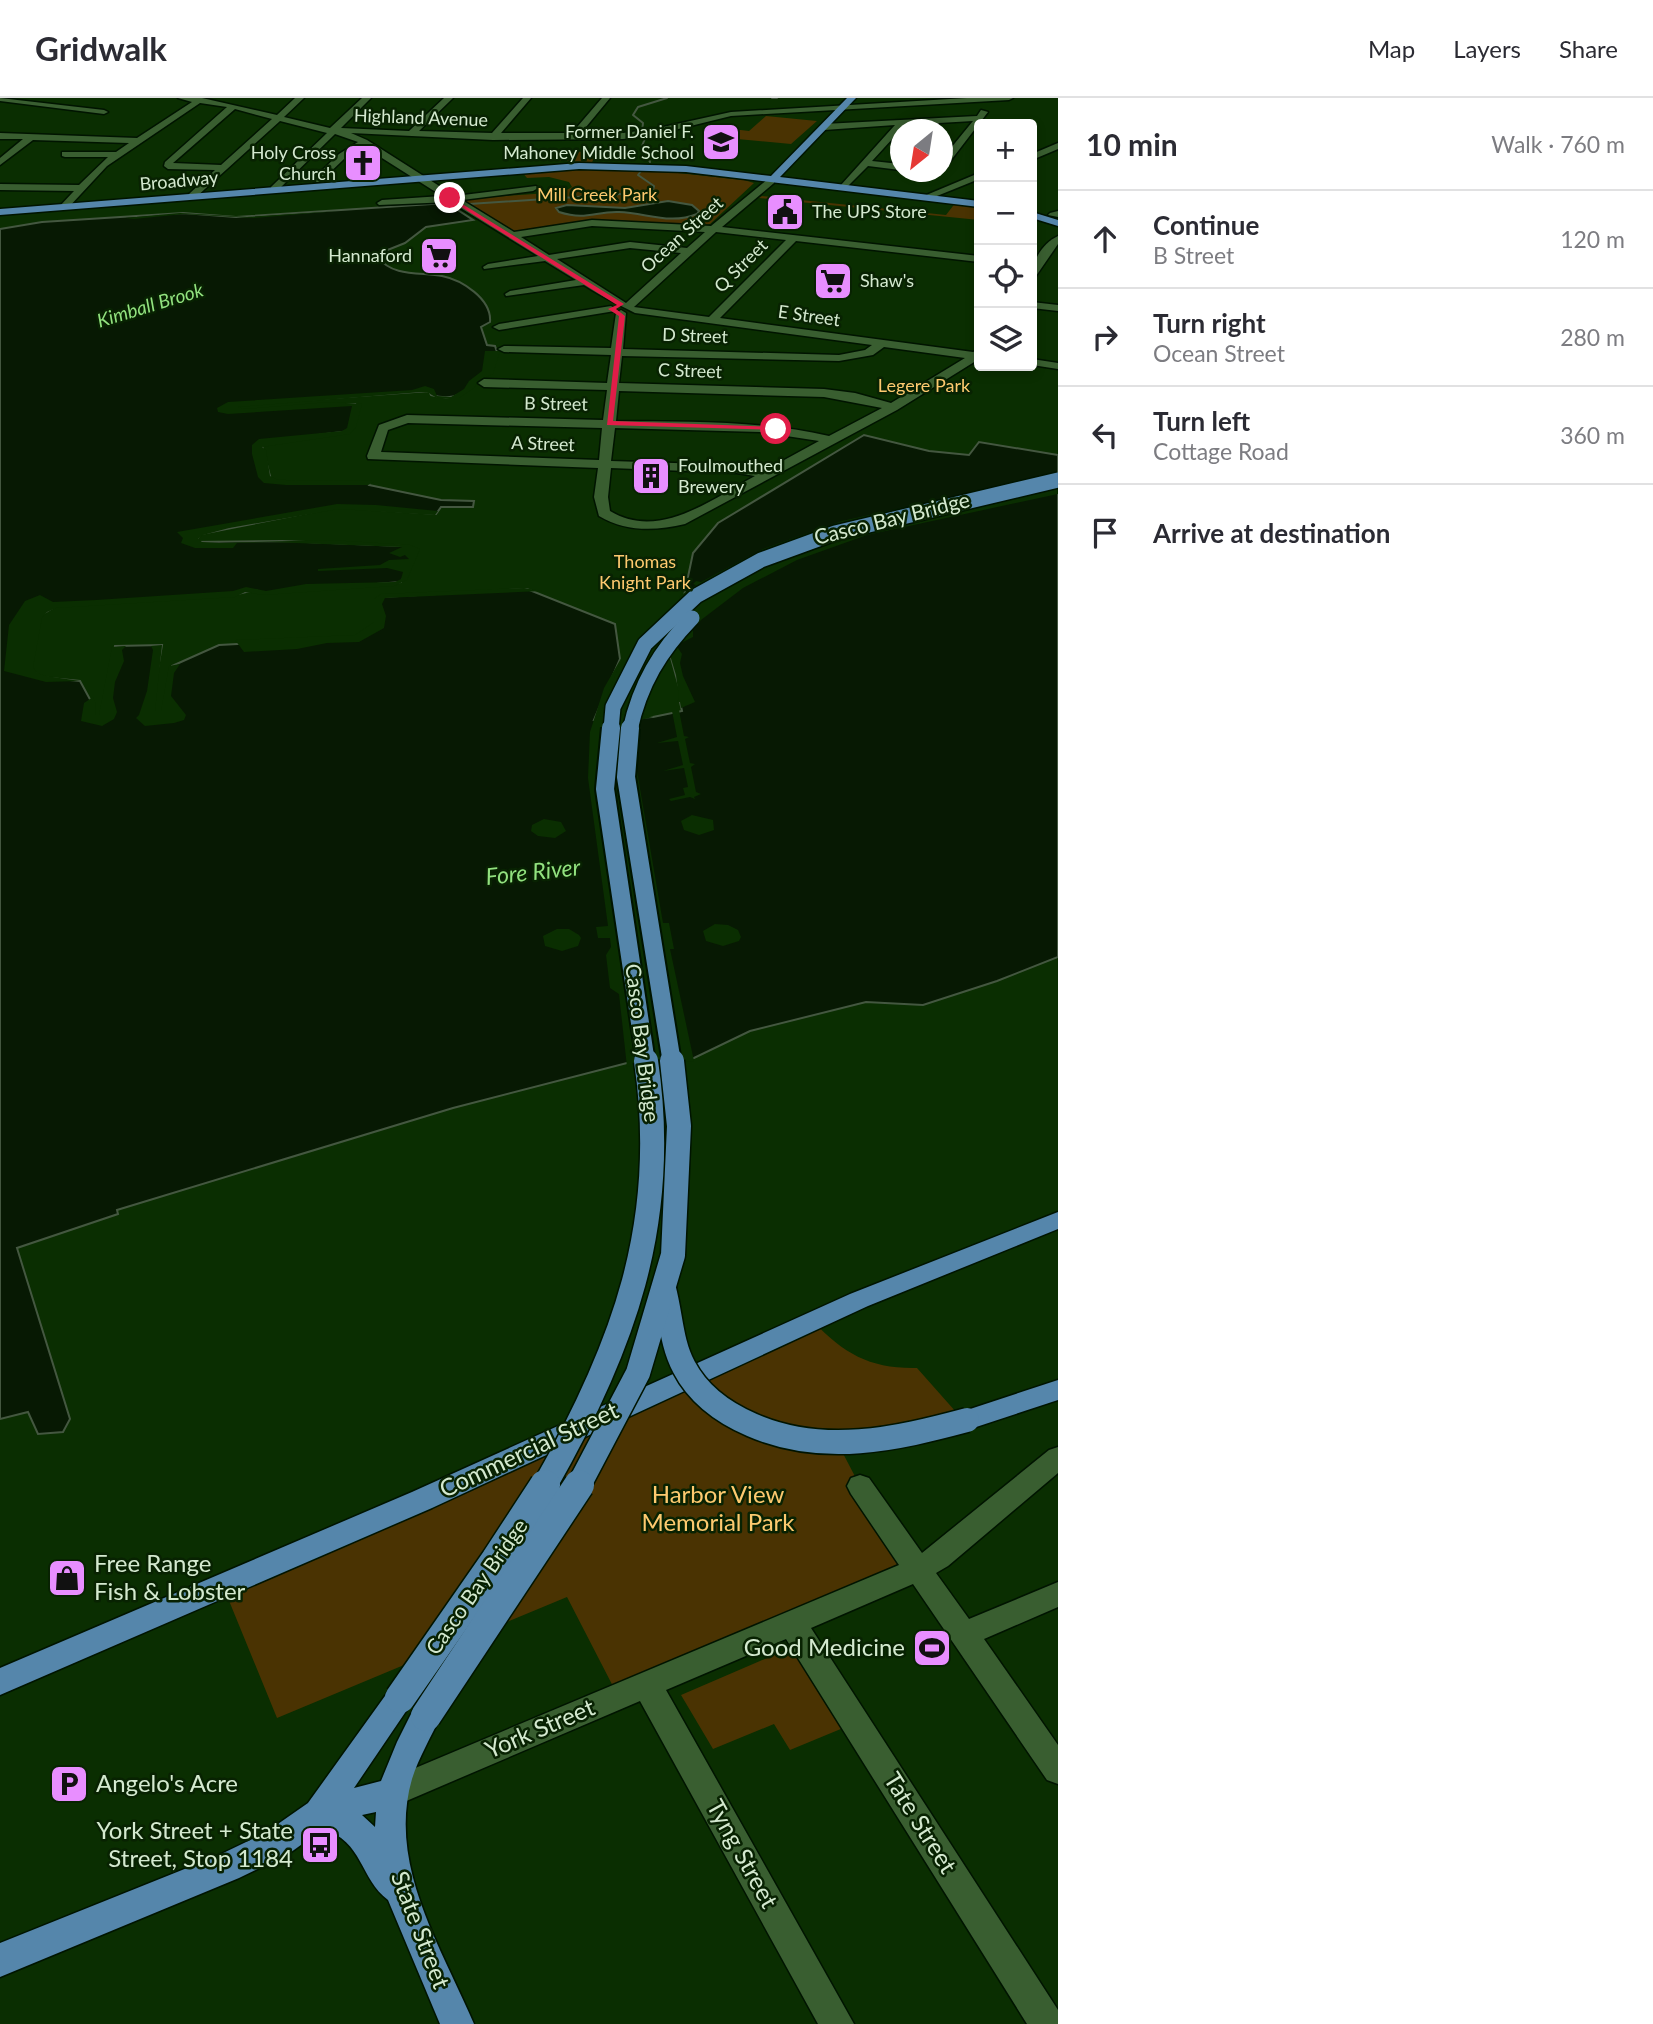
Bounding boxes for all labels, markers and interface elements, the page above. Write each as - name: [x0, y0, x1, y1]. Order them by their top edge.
- text: Gridwalk: [35, 28, 167, 68]
- text: Map: [1368, 34, 1415, 63]
- text: Layers: [1453, 34, 1521, 63]
- text: Share: [1559, 34, 1618, 63]
- street label: Highland Avenue: [354, 104, 489, 130]
- north arrow: [890, 119, 953, 182]
- map controls: [974, 119, 1037, 371]
- button: +: [974, 119, 1037, 182]
- place label: Former Daniel F. Mahoney Middle School: [503, 120, 694, 163]
- school or university icon: Former Daniel F. Mahoney Middle School: [700, 121, 742, 163]
- text: 10 min: [1086, 126, 1178, 162]
- text: Walk · 760 m: [1491, 130, 1625, 158]
- place label: Holy Cross Church: [251, 141, 336, 184]
- church icon: Holy Cross Church: [342, 142, 384, 184]
- street label: Broadway: [139, 166, 220, 194]
- route end: [434, 182, 465, 213]
- button: −: [974, 182, 1037, 245]
- park label: Mill Creek Park: [537, 183, 658, 205]
- street label: Ocean Street: [636, 191, 727, 277]
- public building icon: The UPS Store: [764, 191, 806, 233]
- place label: The UPS Store: [812, 200, 927, 222]
- text: Continue: [1153, 209, 1259, 241]
- icon: ahead: [1086, 220, 1124, 258]
- text: 120 m: [1560, 225, 1625, 253]
- street label: Q Street: [709, 234, 772, 297]
- supermarket icon: Hannaford: [418, 235, 460, 277]
- text: B Street: [1153, 241, 1234, 269]
- place label: Hannaford: [328, 244, 412, 266]
- button: locate: [974, 245, 1037, 308]
- supermarket icon: Shaw's: [812, 260, 854, 302]
- place label: Shaw's: [860, 269, 914, 291]
- water label: Kimball Brook: [94, 277, 207, 332]
- street label: E Street: [777, 300, 842, 330]
- text: Turn right: [1153, 307, 1266, 339]
- button: layers: [974, 308, 1037, 371]
- icon: right: [1086, 318, 1124, 356]
- street label: D Street: [662, 323, 729, 347]
- text: 280 m: [1560, 323, 1625, 351]
- text: Ocean Street: [1153, 339, 1285, 367]
- street label: C Street: [658, 358, 723, 382]
- park label: Legere Park: [878, 374, 971, 396]
- street label: B Street: [524, 391, 589, 415]
- text: Turn left: [1153, 405, 1250, 437]
- route start: [760, 413, 791, 444]
- icon: left: [1086, 416, 1124, 454]
- text: 360 m: [1560, 421, 1625, 449]
- street label: A Street: [511, 431, 576, 455]
- text: Cottage Road: [1153, 437, 1289, 465]
- place label: Foulmouthed Brewery: [678, 454, 783, 497]
- building icon: Foulmouthed Brewery: [630, 455, 672, 497]
- street label: Casco Bay Bridge: [811, 486, 972, 549]
- icon: arrive: [1086, 514, 1124, 552]
- text: Arrive at destination: [1153, 517, 1390, 549]
- park label: Thomas Knight Park: [599, 550, 692, 593]
- water label: Fore River: [484, 852, 583, 890]
- street label: Casco Bay Bridge: [621, 962, 666, 1124]
- street label: Commercial Street: [434, 1394, 623, 1503]
- park label: Harbor View Memorial Park: [641, 1479, 795, 1536]
- street label: Casco Bay Bridge: [420, 1514, 532, 1659]
- place label: Free Range Fish & Lobster: [94, 1548, 246, 1605]
- shop icon: Free Range Fish & Lobster: [46, 1557, 88, 1599]
- sports icon: Good Medicine: [911, 1627, 953, 1669]
- place label: Good Medicine: [744, 1632, 905, 1661]
- street label: York Street: [480, 1691, 599, 1764]
- parking icon: Angelo's Acre: [48, 1763, 90, 1805]
- street label: Tate Street: [879, 1766, 964, 1878]
- place label: Angelo's Acre: [96, 1768, 238, 1797]
- street label: Tyng Street: [702, 1794, 785, 1913]
- place label: York Street + State Street, Stop 1184: [96, 1815, 293, 1872]
- bus stop icon: York Street + State Street, Stop 1184: [299, 1824, 341, 1866]
- street label: State Street: [386, 1867, 457, 1993]

